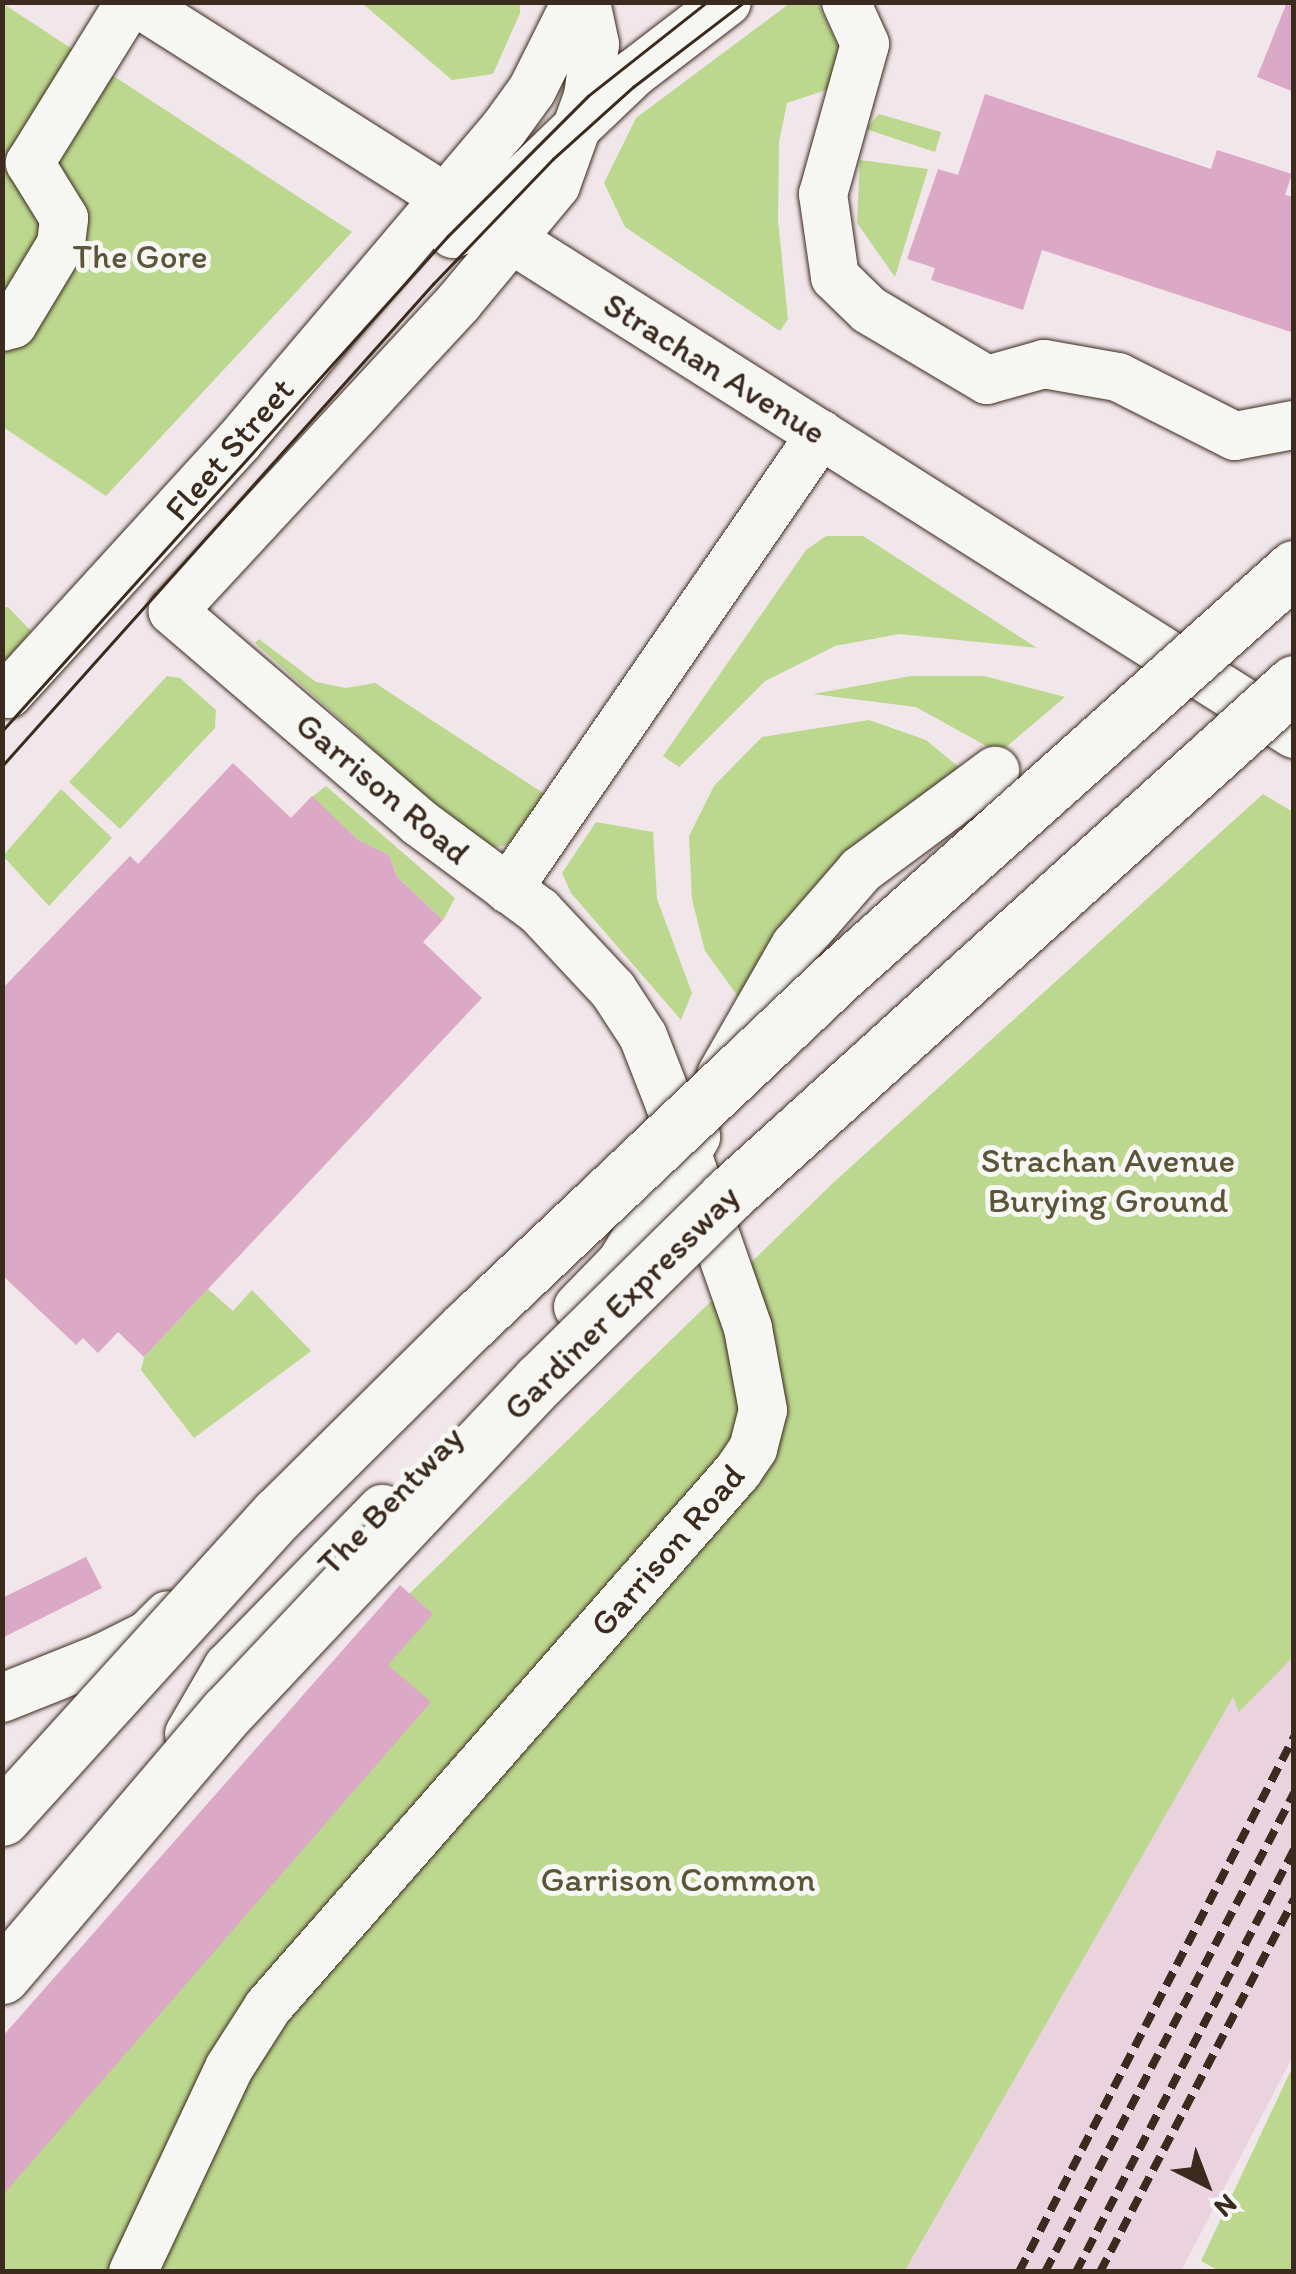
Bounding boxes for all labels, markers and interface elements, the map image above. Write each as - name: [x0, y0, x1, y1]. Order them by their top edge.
- park label: The Gore: [72, 235, 208, 277]
- street label: Strachan Avenue: [597, 283, 833, 453]
- street label: Fleet Street: [156, 369, 302, 529]
- street label: Garrison Road: [287, 703, 479, 873]
- park label: Strachan Avenue Burying Ground: [982, 1139, 1234, 1221]
- street label: Gardiner Expressway: [495, 1176, 747, 1428]
- street label: The Bentway: [308, 1416, 472, 1584]
- street label: Garrison Road: [581, 1455, 753, 1645]
- park label: Garrison Common: [540, 1858, 816, 1900]
- north arrow: [1156, 2134, 1256, 2234]
- text: N: [1208, 2187, 1244, 2225]

